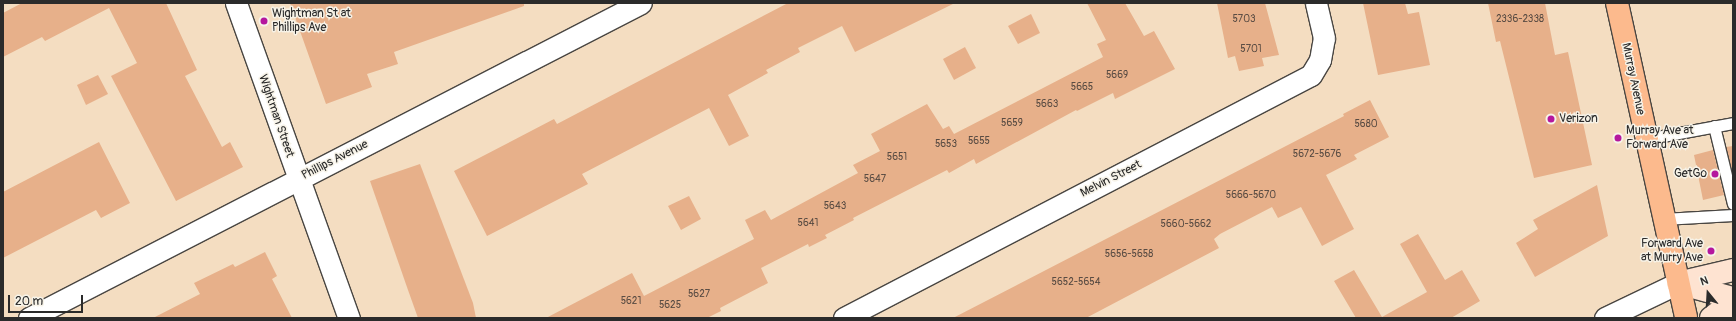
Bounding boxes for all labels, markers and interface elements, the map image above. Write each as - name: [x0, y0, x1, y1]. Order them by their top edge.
- place label: Wightman St at Phillips Ave: [272, 7, 351, 35]
- house number: 5703: [1232, 14, 1256, 26]
- house number: 2336-2338: [1496, 14, 1544, 26]
- marker: Wightman St at Phillips Ave: [259, 16, 269, 26]
- street label: Murray Avenue: [1618, 42, 1648, 116]
- house number: 5701: [1240, 44, 1262, 56]
- house number: 5669: [1106, 70, 1128, 82]
- street label: Wightman Street: [255, 73, 297, 159]
- house number: 5665: [1071, 82, 1093, 94]
- house number: 5663: [1036, 99, 1058, 111]
- place label: Verizon: [1559, 112, 1598, 126]
- marker: Verizon: [1546, 114, 1556, 124]
- house number: 5659: [1001, 118, 1023, 130]
- house number: 5680: [1354, 119, 1378, 131]
- place label: Murray Ave at Forward Ave: [1626, 124, 1694, 152]
- marker: Murray Ave at Forward Ave: [1613, 133, 1623, 143]
- house number: 5655: [968, 136, 990, 148]
- street label: Phillips Avenue: [299, 137, 371, 183]
- house number: 5653: [935, 139, 957, 151]
- house number: 5672-5676: [1293, 149, 1341, 161]
- house number: 5651: [887, 152, 907, 164]
- street label: Melvin Street: [1078, 157, 1144, 201]
- place label: GetGo: [1674, 167, 1707, 181]
- marker: GetGo: [1710, 169, 1720, 179]
- house number: 5647: [864, 174, 886, 186]
- house number: 5666-5670: [1226, 190, 1276, 202]
- house number: 5643: [824, 201, 846, 213]
- house number: 5641: [798, 218, 818, 230]
- house number: 5660-5662: [1161, 219, 1211, 231]
- place label: Forward Ave at Murry Ave: [1641, 237, 1703, 265]
- marker: Forward Ave at Murry Ave: [1706, 246, 1716, 256]
- house number: 5656-5658: [1105, 249, 1153, 261]
- north arrow: [1688, 273, 1728, 313]
- text: N: [1699, 274, 1710, 288]
- house number: 5652-5654: [1052, 277, 1100, 289]
- scale bar: [10, 287, 85, 313]
- house number: 5627: [688, 289, 710, 301]
- text: 20 m: [15, 294, 43, 309]
- house number: 5621: [621, 296, 641, 308]
- house number: 5625: [659, 300, 681, 312]

